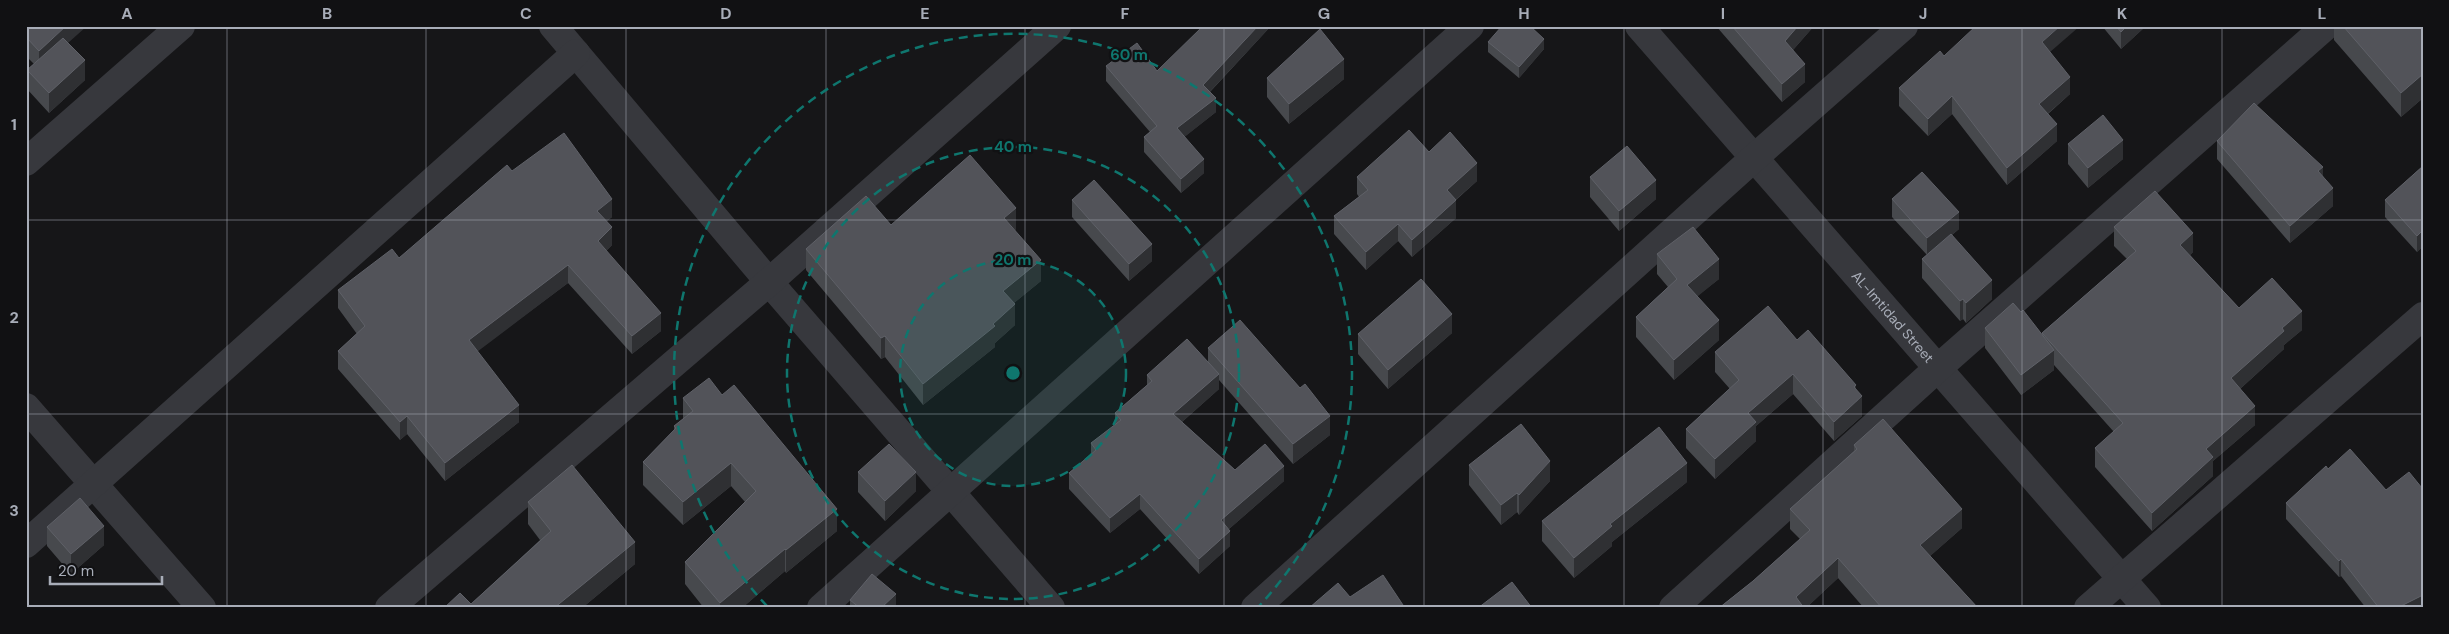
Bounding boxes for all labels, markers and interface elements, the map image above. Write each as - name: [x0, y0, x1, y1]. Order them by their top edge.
- text: A: [121, 3, 133, 24]
- text: B: [322, 3, 332, 24]
- text: C: [520, 3, 532, 24]
- text: D: [720, 3, 732, 24]
- text: E: [920, 3, 930, 24]
- text: F: [1121, 3, 1130, 24]
- text: G: [1318, 3, 1330, 24]
- text: H: [1518, 3, 1530, 24]
- text: I: [1721, 3, 1725, 24]
- text: J: [1919, 3, 1927, 24]
- text: K: [2117, 3, 2128, 24]
- text: L: [2318, 3, 2327, 24]
- text: 60 m: [1110, 45, 1148, 65]
- text: 1: [11, 114, 17, 135]
- text: 40 m: [994, 137, 1032, 157]
- text: 20 m: [995, 250, 1031, 270]
- street label: AL-Imtidad Street: [1848, 267, 1938, 367]
- text: 2: [9, 307, 19, 328]
- centre of rings: [1004, 364, 1022, 382]
- text: 3: [9, 500, 19, 521]
- scale bar: [50, 554, 162, 586]
- text: 20 m: [58, 561, 94, 581]

